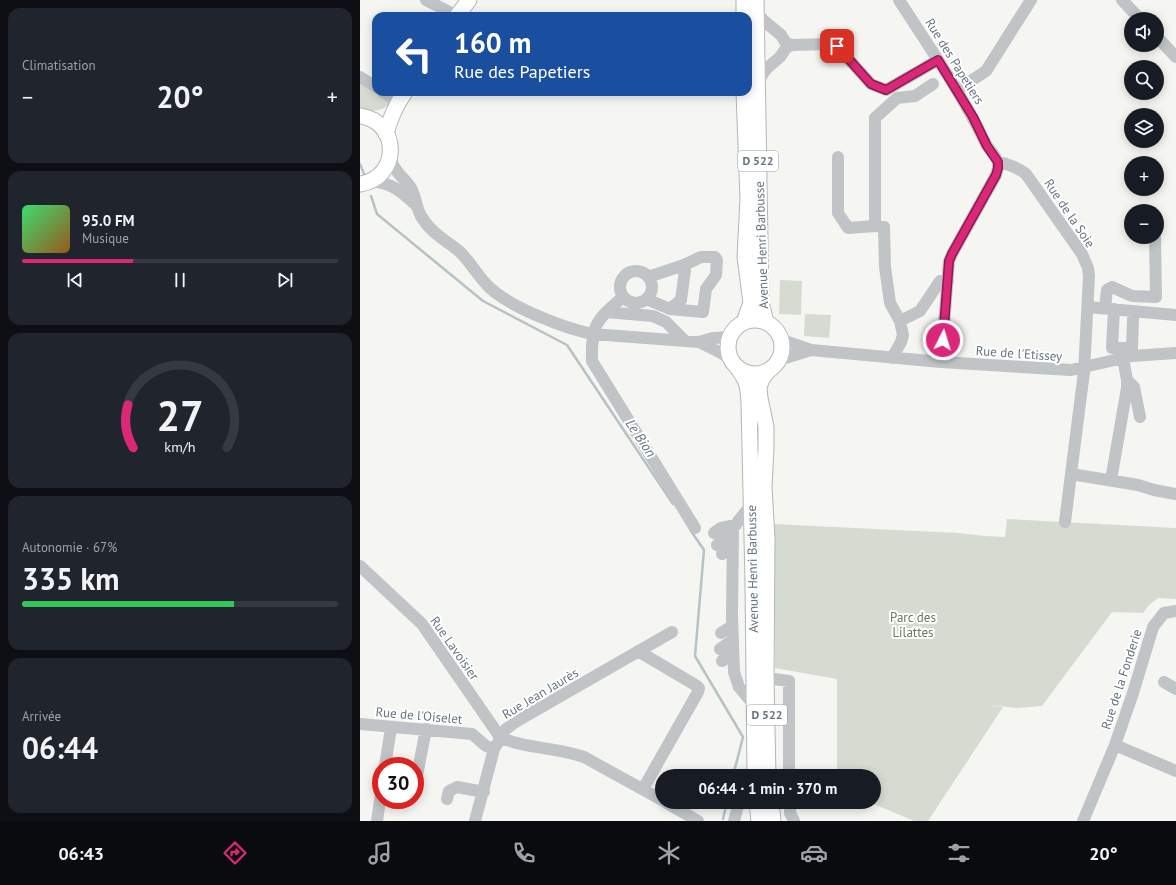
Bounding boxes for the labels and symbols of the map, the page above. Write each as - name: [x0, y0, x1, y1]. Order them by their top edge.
- street label: Rue des Papetiers: [921, 15, 988, 108]
- pin: [820, 29, 854, 63]
- road number: D 522: [738, 151, 778, 171]
- street label: Rue de la Soie: [1040, 176, 1099, 251]
- street label: Avenue Henri Barbusse: [751, 181, 772, 309]
- position arrow: [922, 319, 964, 361]
- street label: Rue de l'Etissey: [975, 342, 1063, 365]
- water label: Le Bion: [622, 415, 660, 461]
- street label: Avenue Henri Barbusse: [743, 505, 762, 633]
- park label: Parc des Lilattes: [890, 609, 936, 641]
- street label: Rue Lavoisier: [426, 613, 483, 684]
- street label: Rue de la Fonderie: [1097, 627, 1146, 731]
- street label: Rue Jean Jaurès: [499, 664, 581, 723]
- street label: Rue de l'Oiselet: [375, 703, 464, 728]
- road number: D 522: [747, 705, 787, 725]
- speed limit sign: 30: [372, 757, 424, 809]

